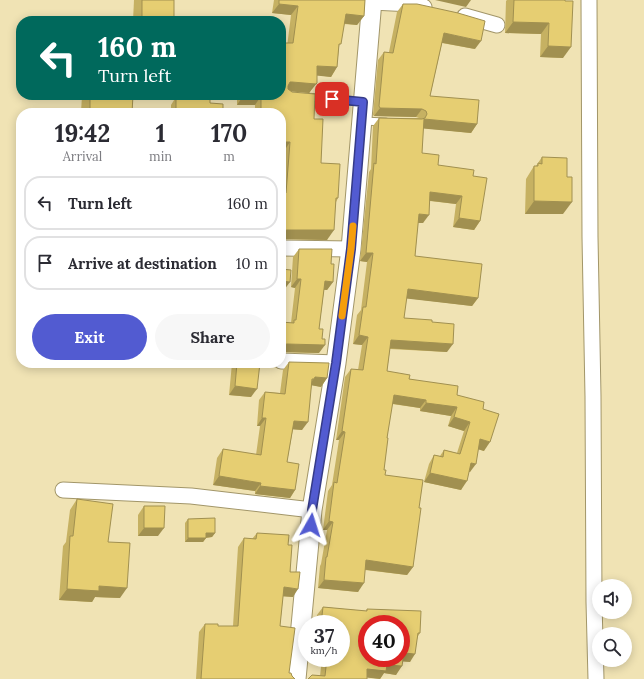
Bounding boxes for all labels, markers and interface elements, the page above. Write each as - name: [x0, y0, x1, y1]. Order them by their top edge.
- text: 160 m: [98, 29, 176, 65]
- icon: left: [32, 32, 84, 84]
- text: Turn left: [98, 64, 171, 87]
- pin: [315, 82, 349, 116]
- icon: arrive: [321, 88, 343, 110]
- text: 19:42: [55, 118, 110, 149]
- text: 1: [156, 118, 165, 149]
- text: 170: [211, 118, 247, 149]
- text: Arrival: [63, 148, 102, 165]
- text: min: [149, 148, 172, 165]
- text: m: [223, 148, 235, 165]
- icon: left: [34, 192, 56, 214]
- text: Turn left: [68, 194, 132, 213]
- text: 160 m: [227, 194, 268, 213]
- icon: arrive: [34, 252, 56, 274]
- text: Arrive at destination: [68, 254, 217, 273]
- text: 10 m: [236, 254, 268, 273]
- button: Exit: [32, 314, 147, 360]
- button: Share: [155, 314, 270, 360]
- position arrow: [290, 504, 332, 546]
- map controls: [592, 579, 632, 667]
- button: sound: [592, 579, 632, 619]
- speed limit sign: 40: [358, 615, 410, 667]
- text: 37: [314, 623, 334, 648]
- button: search: [592, 627, 632, 667]
- text: km/h: [310, 644, 338, 657]

